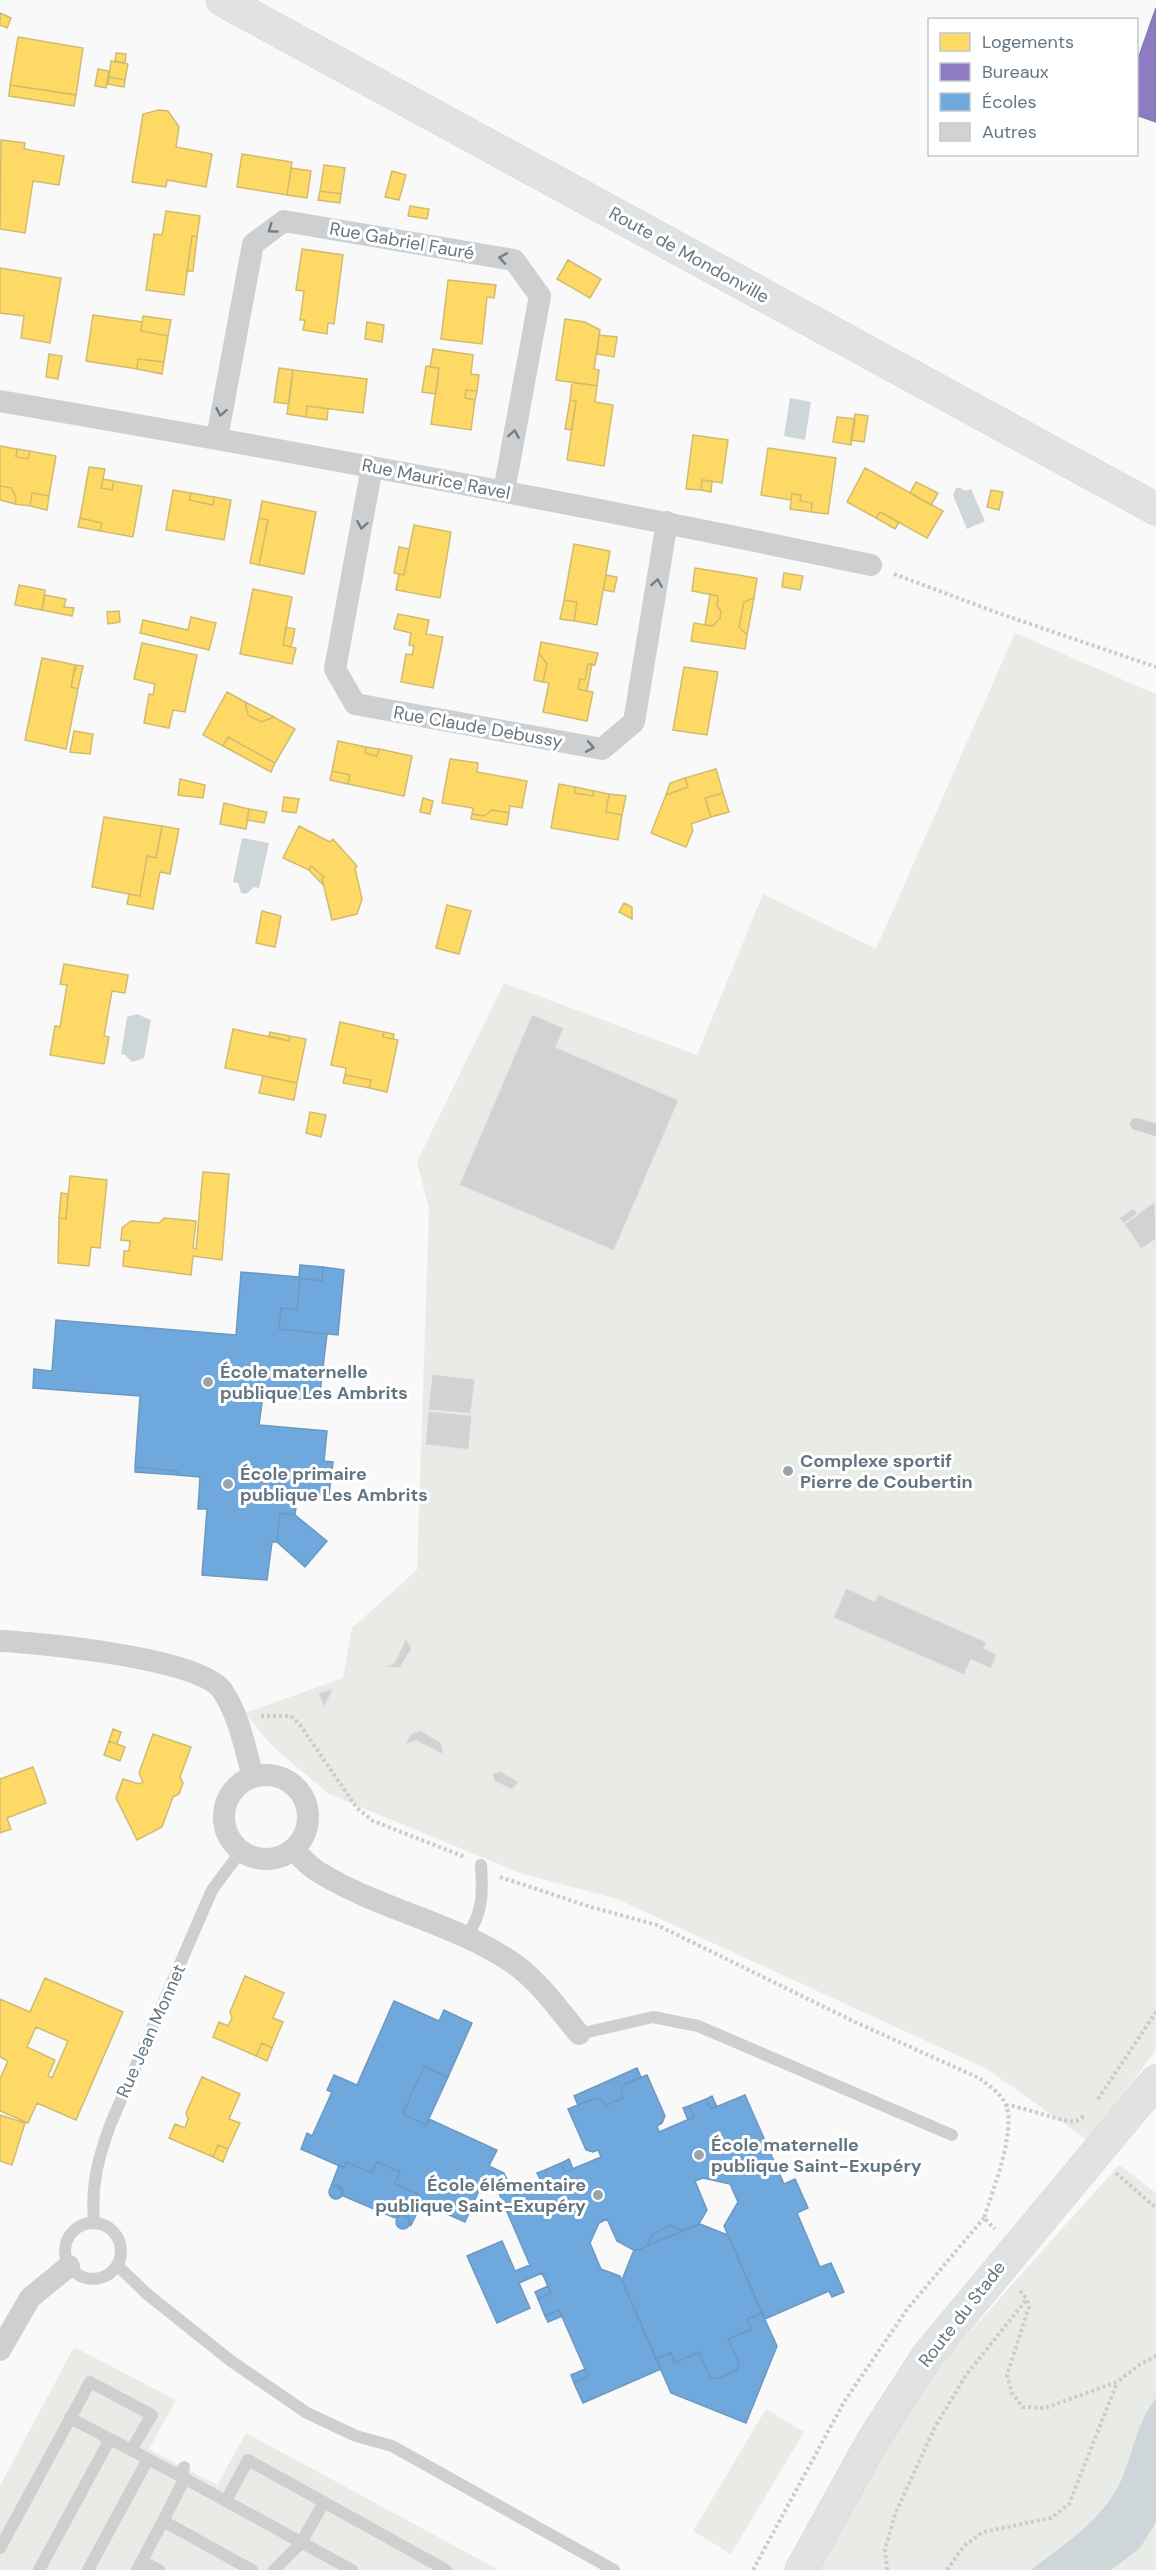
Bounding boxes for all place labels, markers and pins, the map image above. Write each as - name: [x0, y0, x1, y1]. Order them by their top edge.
- place label: École maternelle publique Les Ambrits: [220, 1360, 408, 1405]
- marker: École maternelle publique Les Ambrits: [201, 1375, 215, 1389]
- place label: Complexe sportif Pierre de Coubertin: [800, 1449, 973, 1494]
- place label: École primaire publique Les Ambrits: [240, 1462, 428, 1507]
- marker: Complexe sportif Pierre de Coubertin: [781, 1464, 795, 1478]
- marker: École primaire publique Les Ambrits: [221, 1477, 235, 1491]
- place label: École maternelle publique Saint-Exupéry: [711, 2133, 922, 2178]
- marker: École maternelle publique Saint-Exupéry: [692, 2148, 706, 2162]
- place label: École élémentaire publique Saint-Exupéry: [375, 2173, 586, 2218]
- marker: École élémentaire publique Saint-Exupéry: [591, 2188, 605, 2202]

